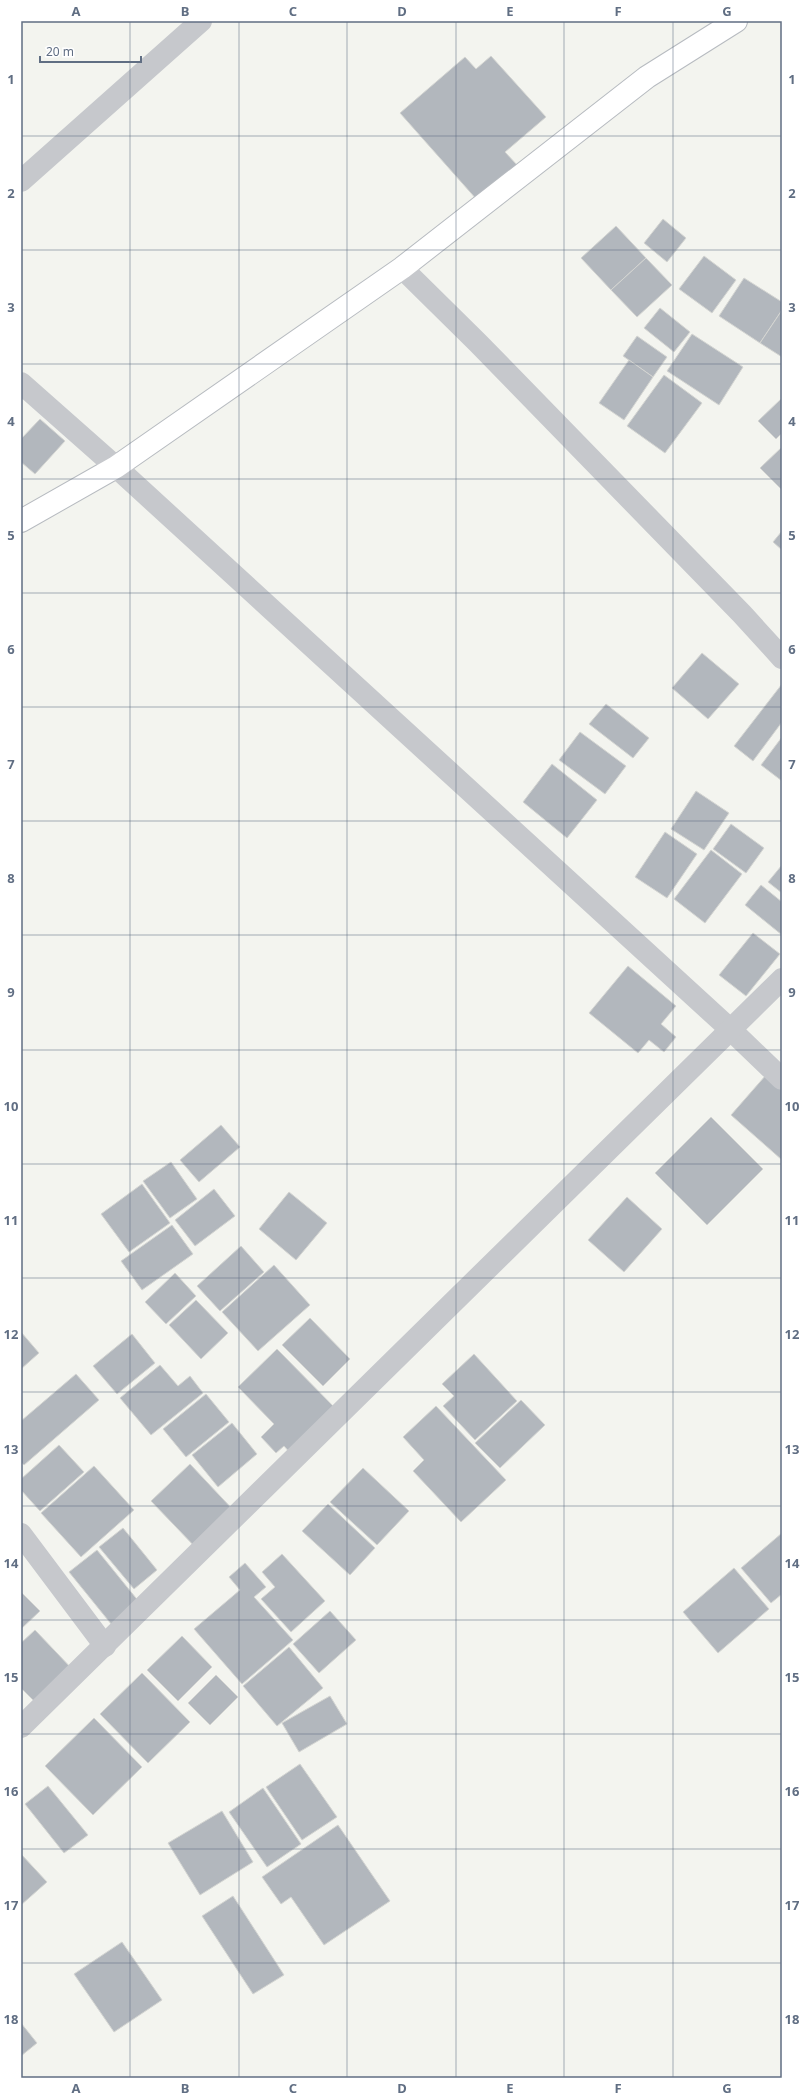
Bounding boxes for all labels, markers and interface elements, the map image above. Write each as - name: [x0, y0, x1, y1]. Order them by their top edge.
- text: A: [72, 2, 81, 20]
- text: B: [181, 2, 189, 20]
- text: C: [289, 2, 297, 20]
- text: D: [397, 2, 407, 20]
- text: E: [506, 2, 514, 20]
- text: F: [614, 2, 622, 20]
- text: G: [722, 2, 732, 20]
- scale bar: [40, 38, 141, 64]
- text: 20 m: [46, 43, 74, 60]
- text: 1: [7, 70, 15, 88]
- text: 1: [788, 70, 796, 88]
- text: 2: [7, 184, 15, 202]
- text: 2: [788, 184, 796, 202]
- text: 3: [7, 298, 15, 316]
- text: 3: [788, 298, 796, 316]
- text: 4: [7, 412, 15, 430]
- text: 4: [788, 412, 796, 430]
- text: 5: [7, 526, 15, 544]
- text: 5: [788, 526, 796, 544]
- text: 6: [7, 640, 15, 658]
- text: 6: [788, 640, 796, 658]
- text: 7: [7, 755, 15, 773]
- text: 7: [788, 755, 796, 773]
- text: 8: [7, 869, 15, 887]
- text: 8: [788, 869, 796, 887]
- text: 9: [7, 983, 15, 1001]
- text: 9: [788, 983, 796, 1001]
- text: 10: [4, 1097, 18, 1115]
- text: 10: [785, 1097, 799, 1115]
- text: 11: [4, 1211, 18, 1229]
- text: 11: [785, 1211, 799, 1229]
- text: 12: [4, 1325, 18, 1343]
- text: 12: [785, 1325, 799, 1343]
- text: 13: [4, 1440, 18, 1458]
- text: 13: [785, 1440, 799, 1458]
- text: 14: [4, 1554, 19, 1572]
- text: 14: [785, 1554, 800, 1572]
- text: 15: [4, 1668, 18, 1686]
- text: 15: [785, 1668, 799, 1686]
- text: 16: [4, 1782, 18, 1800]
- text: 16: [785, 1782, 799, 1800]
- text: 17: [4, 1896, 18, 1914]
- text: 17: [785, 1896, 799, 1914]
- text: 18: [4, 2010, 18, 2028]
- text: 18: [785, 2010, 799, 2028]
- text: A: [72, 2079, 81, 2097]
- text: B: [181, 2079, 189, 2097]
- text: C: [289, 2079, 297, 2097]
- text: D: [397, 2079, 407, 2097]
- text: E: [506, 2079, 514, 2097]
- text: F: [614, 2079, 622, 2097]
- text: G: [722, 2079, 732, 2097]

